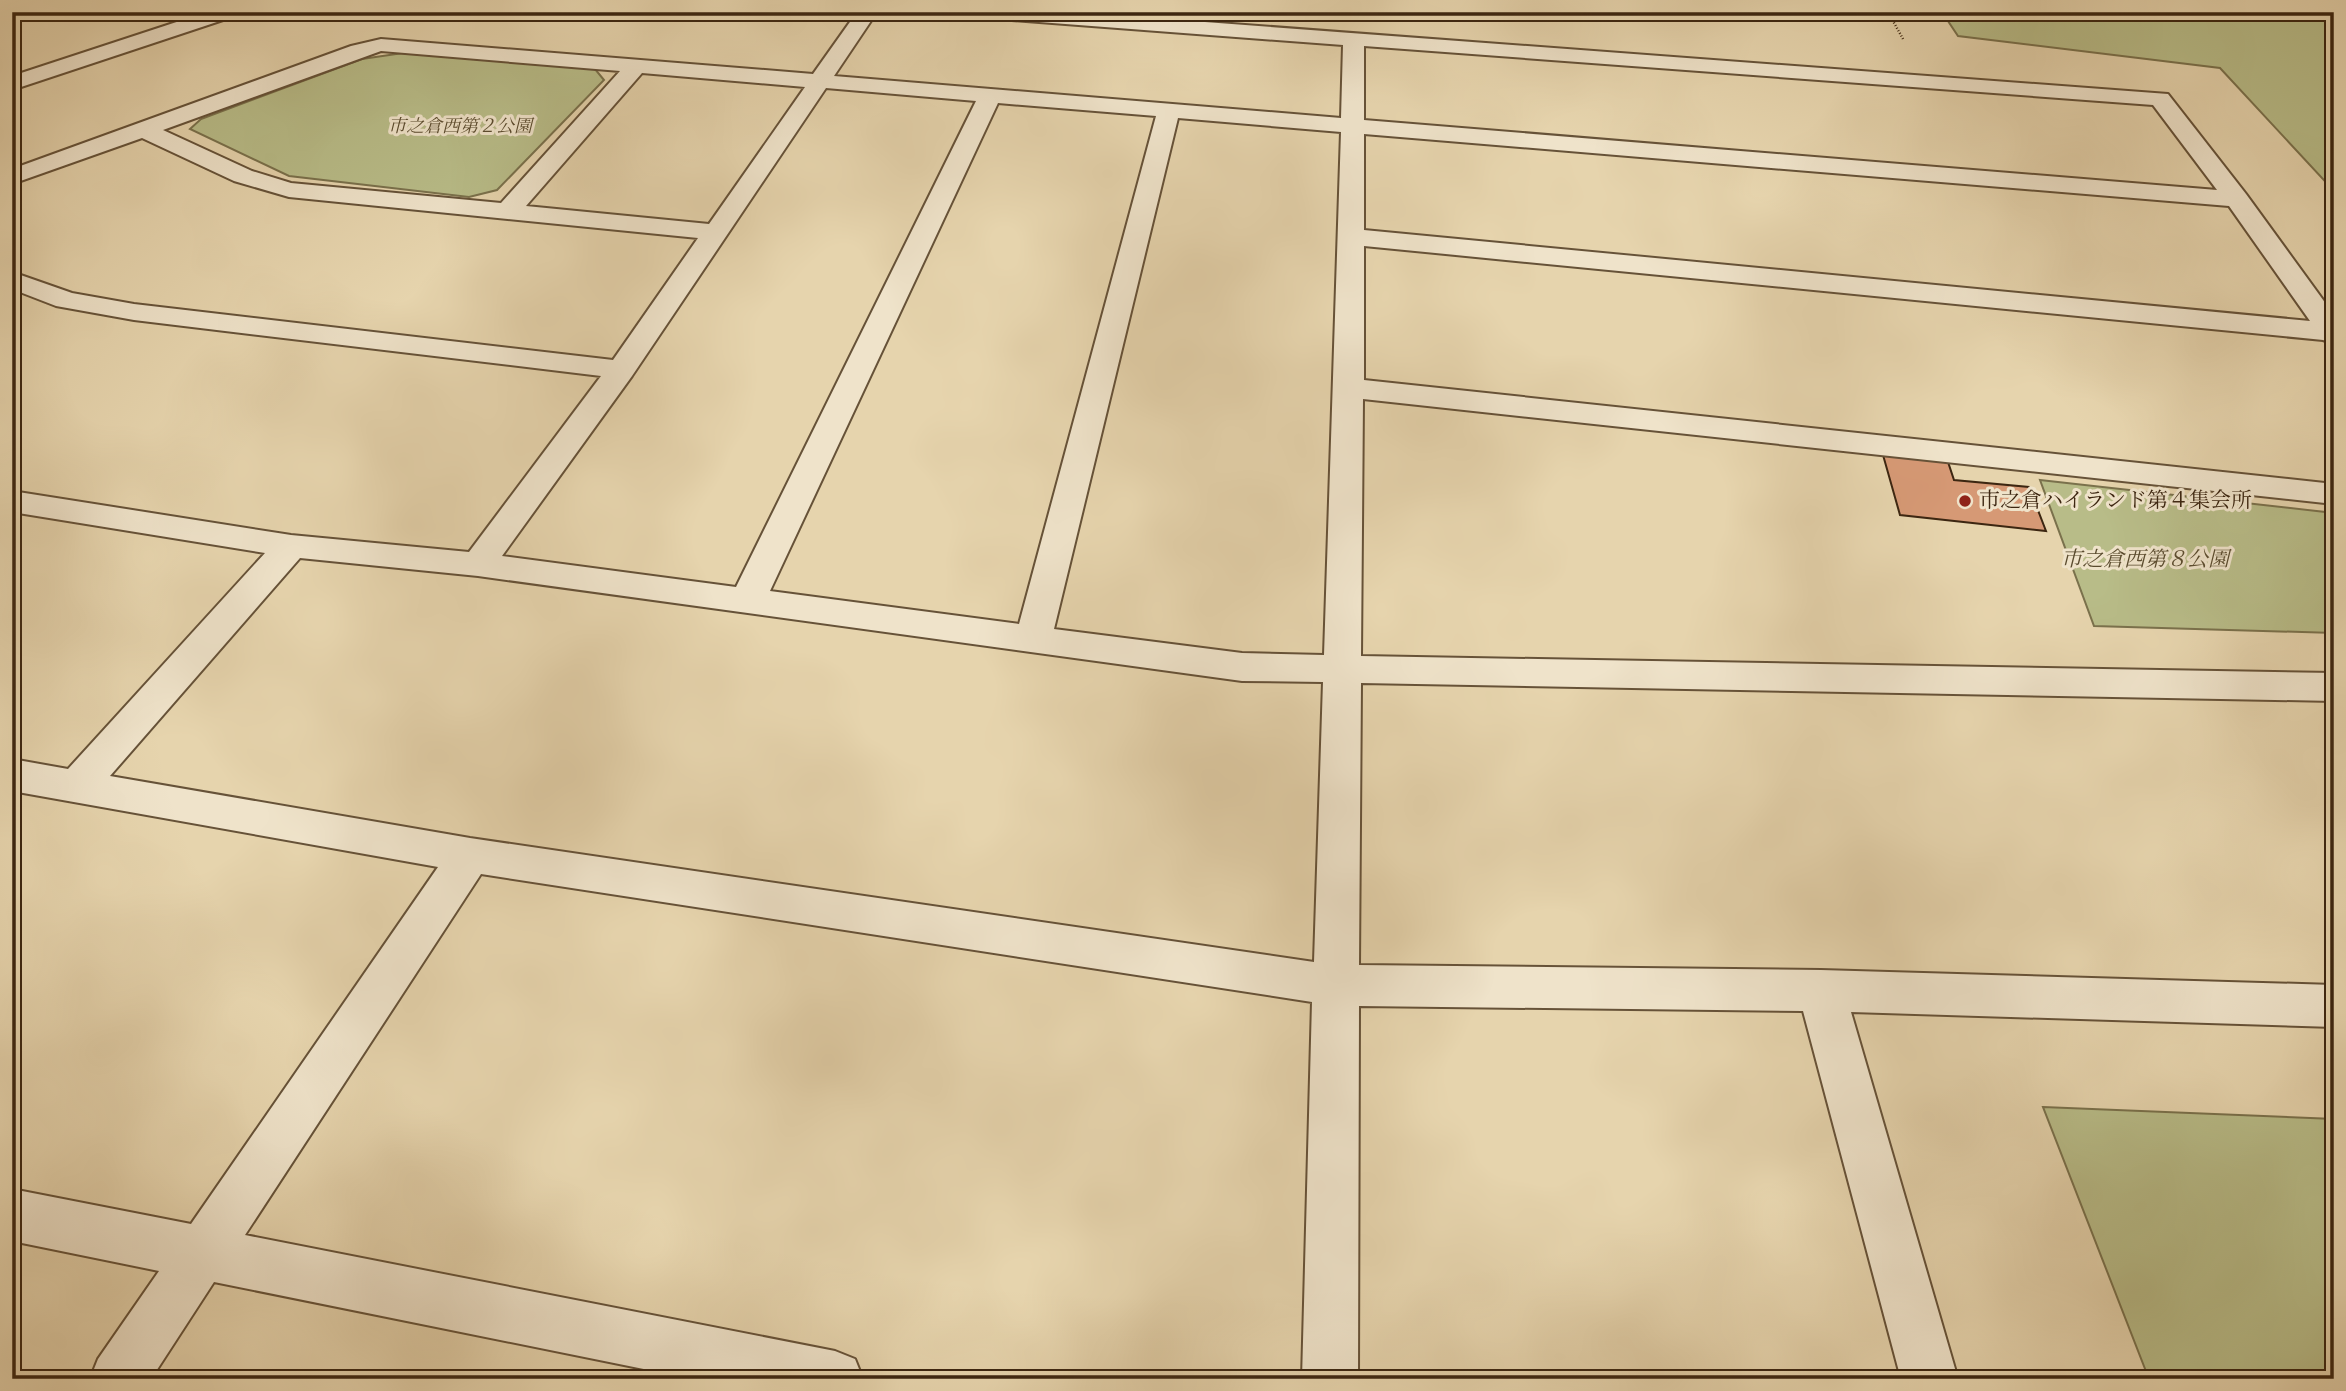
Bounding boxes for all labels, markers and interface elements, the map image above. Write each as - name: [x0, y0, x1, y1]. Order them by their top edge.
- park label: 市之倉西第２公園: [388, 116, 535, 136]
- place label: 市之倉ハイランド第４集会所: [1979, 489, 2252, 512]
- marker: 市之倉ハイランド第４集会所: [1957, 493, 1973, 509]
- park label: 市之倉西第８公園: [2061, 548, 2232, 571]

